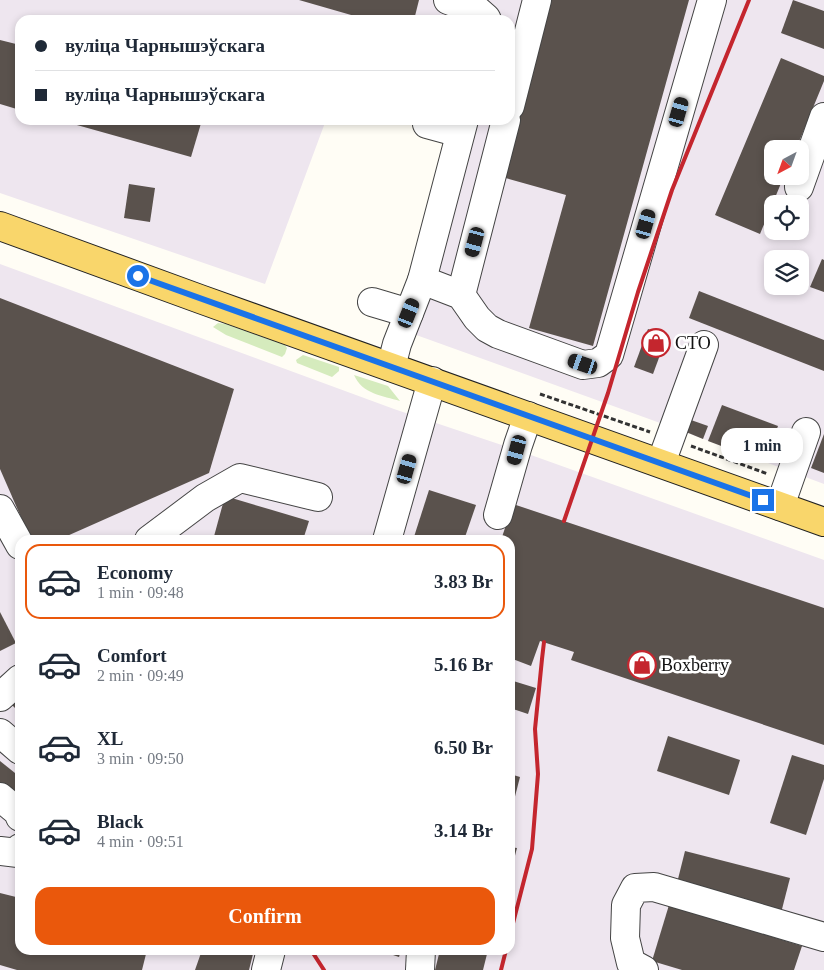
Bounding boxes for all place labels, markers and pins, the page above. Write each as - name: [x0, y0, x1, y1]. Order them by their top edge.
- shop icon: СТО: [641, 328, 671, 358]
- place label: СТО: [675, 333, 711, 353]
- shop icon: Boxberry: [627, 650, 657, 680]
- place label: Boxberry: [661, 655, 729, 675]

